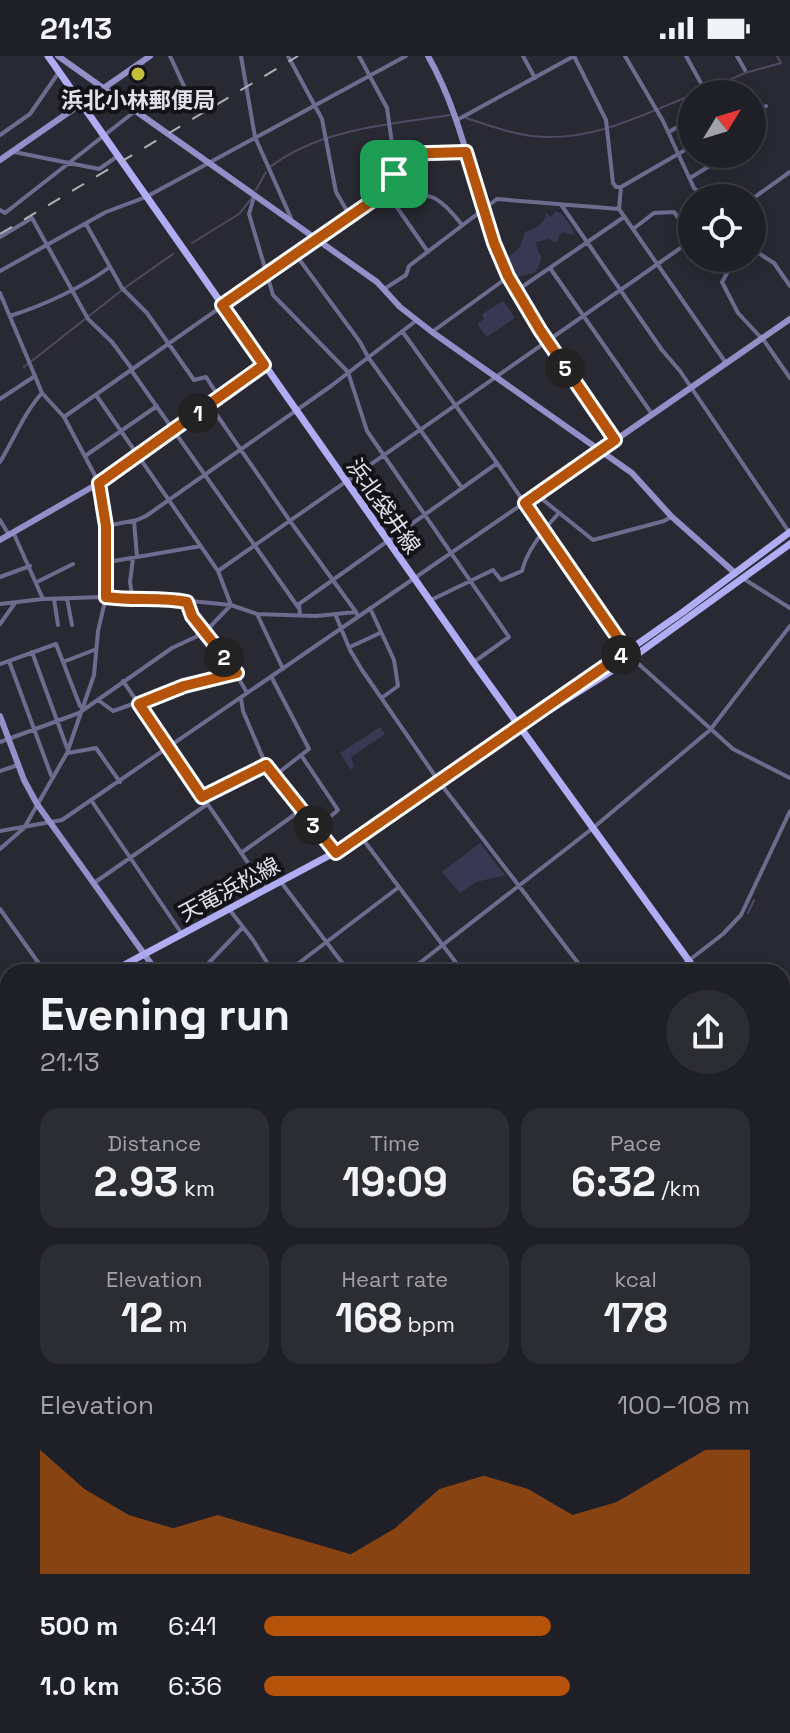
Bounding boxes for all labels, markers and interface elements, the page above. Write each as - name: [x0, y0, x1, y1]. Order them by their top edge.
- text: 21:13: [40, 9, 112, 48]
- marker: 浜北小林郵便局: [129, 65, 147, 83]
- north arrow: [678, 80, 766, 168]
- map controls: [678, 80, 766, 272]
- place label: 浜北小林郵便局: [61, 86, 215, 114]
- pin: [360, 140, 428, 208]
- icon: arrive: [372, 152, 416, 196]
- button: locate: [678, 184, 766, 272]
- pin: 5: [545, 348, 585, 388]
- text: 5: [558, 354, 572, 382]
- pin: 1: [178, 393, 218, 433]
- text: 1: [193, 399, 203, 427]
- street label: 浜北袋井線: [341, 453, 427, 559]
- pin: 4: [601, 635, 641, 675]
- pin: 2: [204, 637, 244, 677]
- text: 4: [614, 641, 628, 669]
- text: 2: [217, 643, 231, 671]
- pin: 3: [293, 805, 333, 845]
- text: 3: [306, 811, 320, 839]
- street label: 天竜浜松線: [174, 851, 284, 927]
- text: Evening run: [40, 987, 290, 1043]
- button: share: [666, 990, 750, 1074]
- text: 21:13: [40, 1045, 100, 1079]
- text: Distance: [107, 1129, 201, 1157]
- text: Time: [370, 1129, 420, 1157]
- text: Pace: [610, 1129, 661, 1157]
- text: 2.93: [94, 1157, 178, 1208]
- text: 19:09: [342, 1157, 448, 1208]
- text: 6:32: [571, 1157, 656, 1208]
- text: km: [178, 1174, 215, 1202]
- text: /km: [656, 1174, 700, 1202]
- text: Elevation: [106, 1265, 203, 1293]
- text: Heart rate: [342, 1265, 448, 1293]
- text: kcal: [614, 1265, 657, 1293]
- text: 12: [121, 1293, 163, 1344]
- text: 168: [335, 1293, 402, 1344]
- text: 178: [604, 1293, 668, 1344]
- text: m: [163, 1310, 188, 1338]
- text: bpm: [402, 1310, 455, 1338]
- text: Elevation: [40, 1388, 154, 1422]
- text: 100–108 m: [617, 1388, 750, 1422]
- text: 500 m: [40, 1609, 118, 1643]
- text: 6:41: [168, 1609, 217, 1643]
- text: 1.0 km: [40, 1669, 120, 1703]
- text: 6:36: [168, 1669, 222, 1703]

